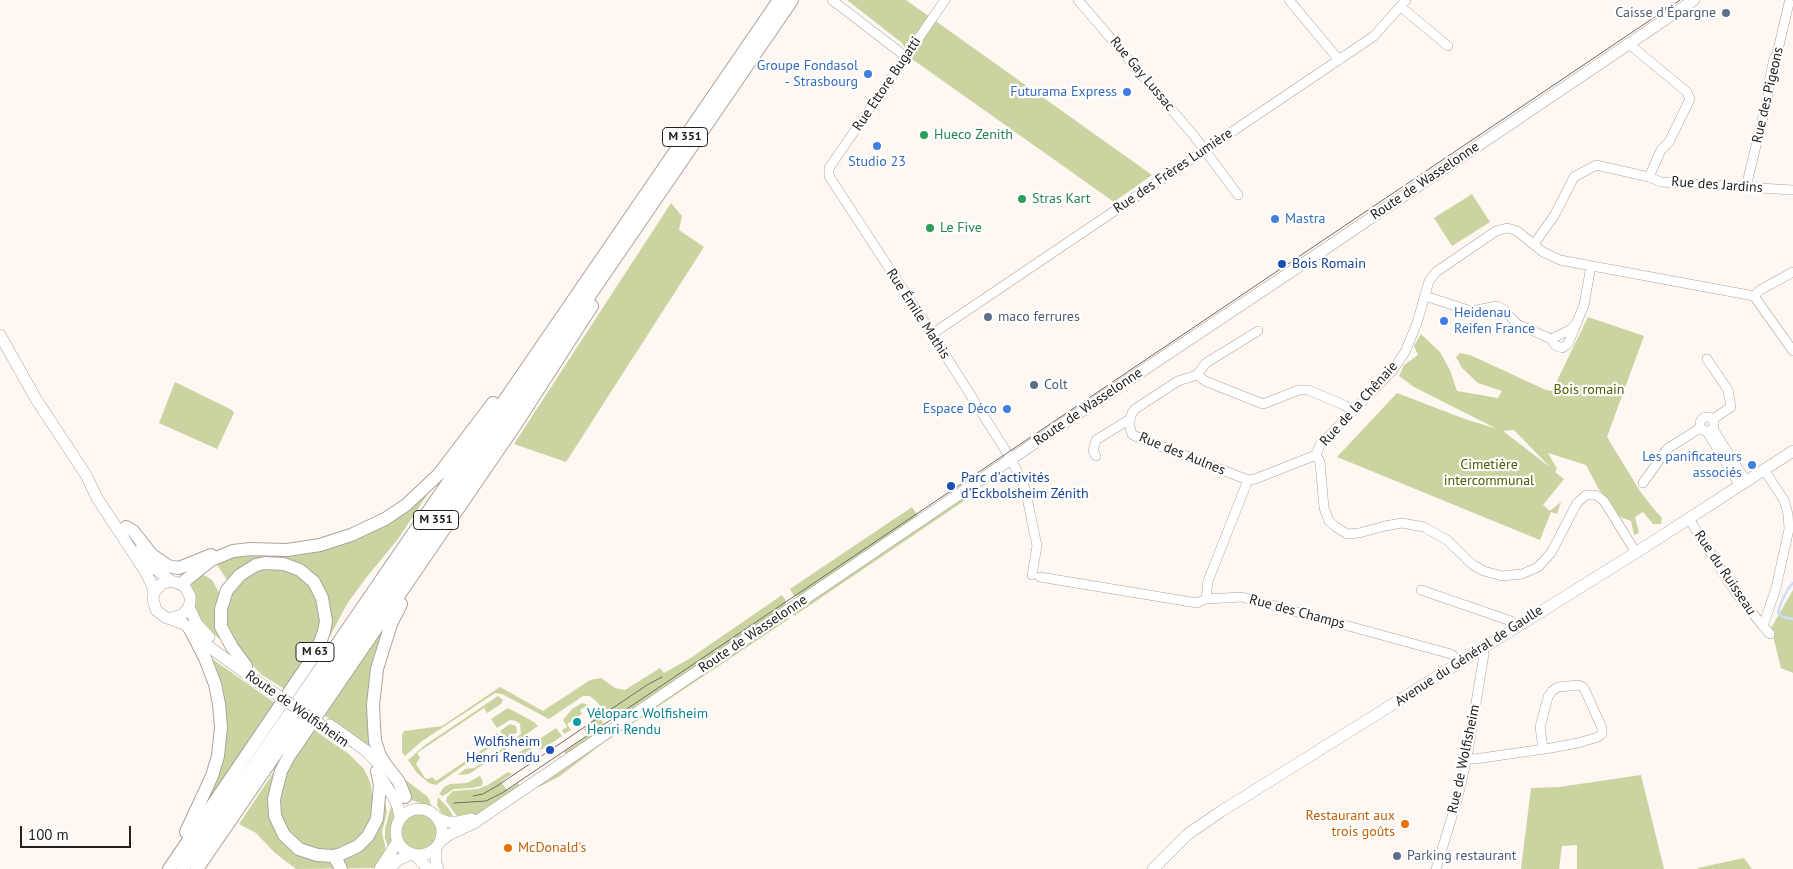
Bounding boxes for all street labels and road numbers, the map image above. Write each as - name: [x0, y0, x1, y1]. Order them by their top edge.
- street label: Rue Gay Lussac: [1106, 33, 1178, 115]
- street label: Rue Ettore Bugatti: [849, 34, 925, 134]
- street label: Rue des Pigeons: [1749, 45, 1787, 145]
- street label: Rue des Frères Lumière: [1110, 125, 1236, 217]
- road number: M 351: [662, 128, 708, 146]
- street label: Route de Wasselonne: [1367, 138, 1483, 224]
- street label: Rue des Jardins: [1671, 173, 1763, 197]
- street label: Rue Émile Mathis: [883, 266, 953, 362]
- street label: Rue de la Chênaie: [1317, 358, 1401, 450]
- street label: Route de Wasselonne: [1030, 364, 1146, 450]
- street label: Rue des Aulnes: [1137, 429, 1227, 479]
- road number: M 351: [414, 510, 458, 530]
- street label: Rue du Ruisseau: [1691, 528, 1759, 618]
- street label: Route de Wasselonne: [695, 591, 811, 677]
- street label: Rue des Champs: [1247, 591, 1347, 633]
- street label: Avenue du Général de Gaulle: [1392, 602, 1546, 710]
- road number: M 63: [296, 642, 334, 662]
- street label: Route de Wolfisheim: [242, 667, 352, 751]
- street label: Rue de Wolfisheim: [1444, 703, 1484, 815]

